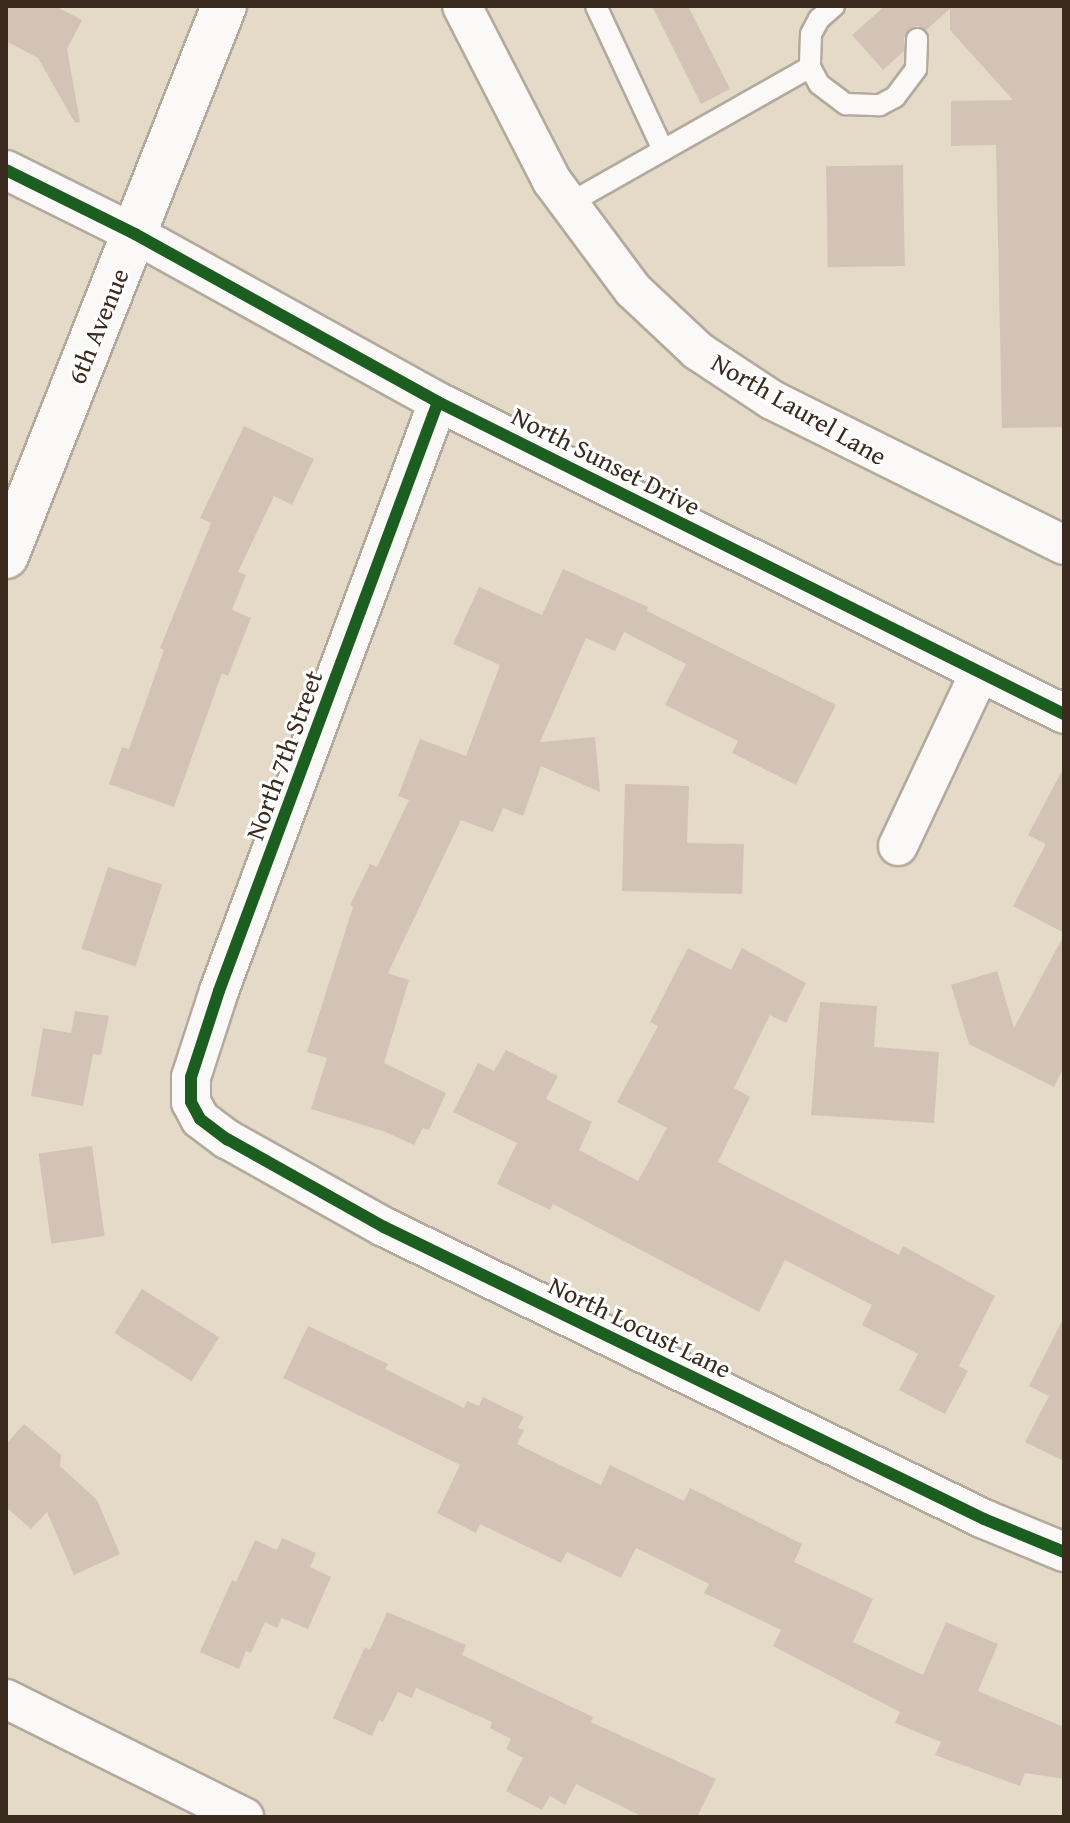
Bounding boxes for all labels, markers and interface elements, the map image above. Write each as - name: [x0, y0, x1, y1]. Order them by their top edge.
- street label: 6th Avenue: [61, 264, 135, 388]
- street label: North Laurel Lane: [706, 346, 892, 472]
- street label: North Sunset Drive: [506, 400, 706, 522]
- street label: North 7th Street: [239, 666, 329, 844]
- street label: North Locust Lane: [544, 1269, 736, 1385]

